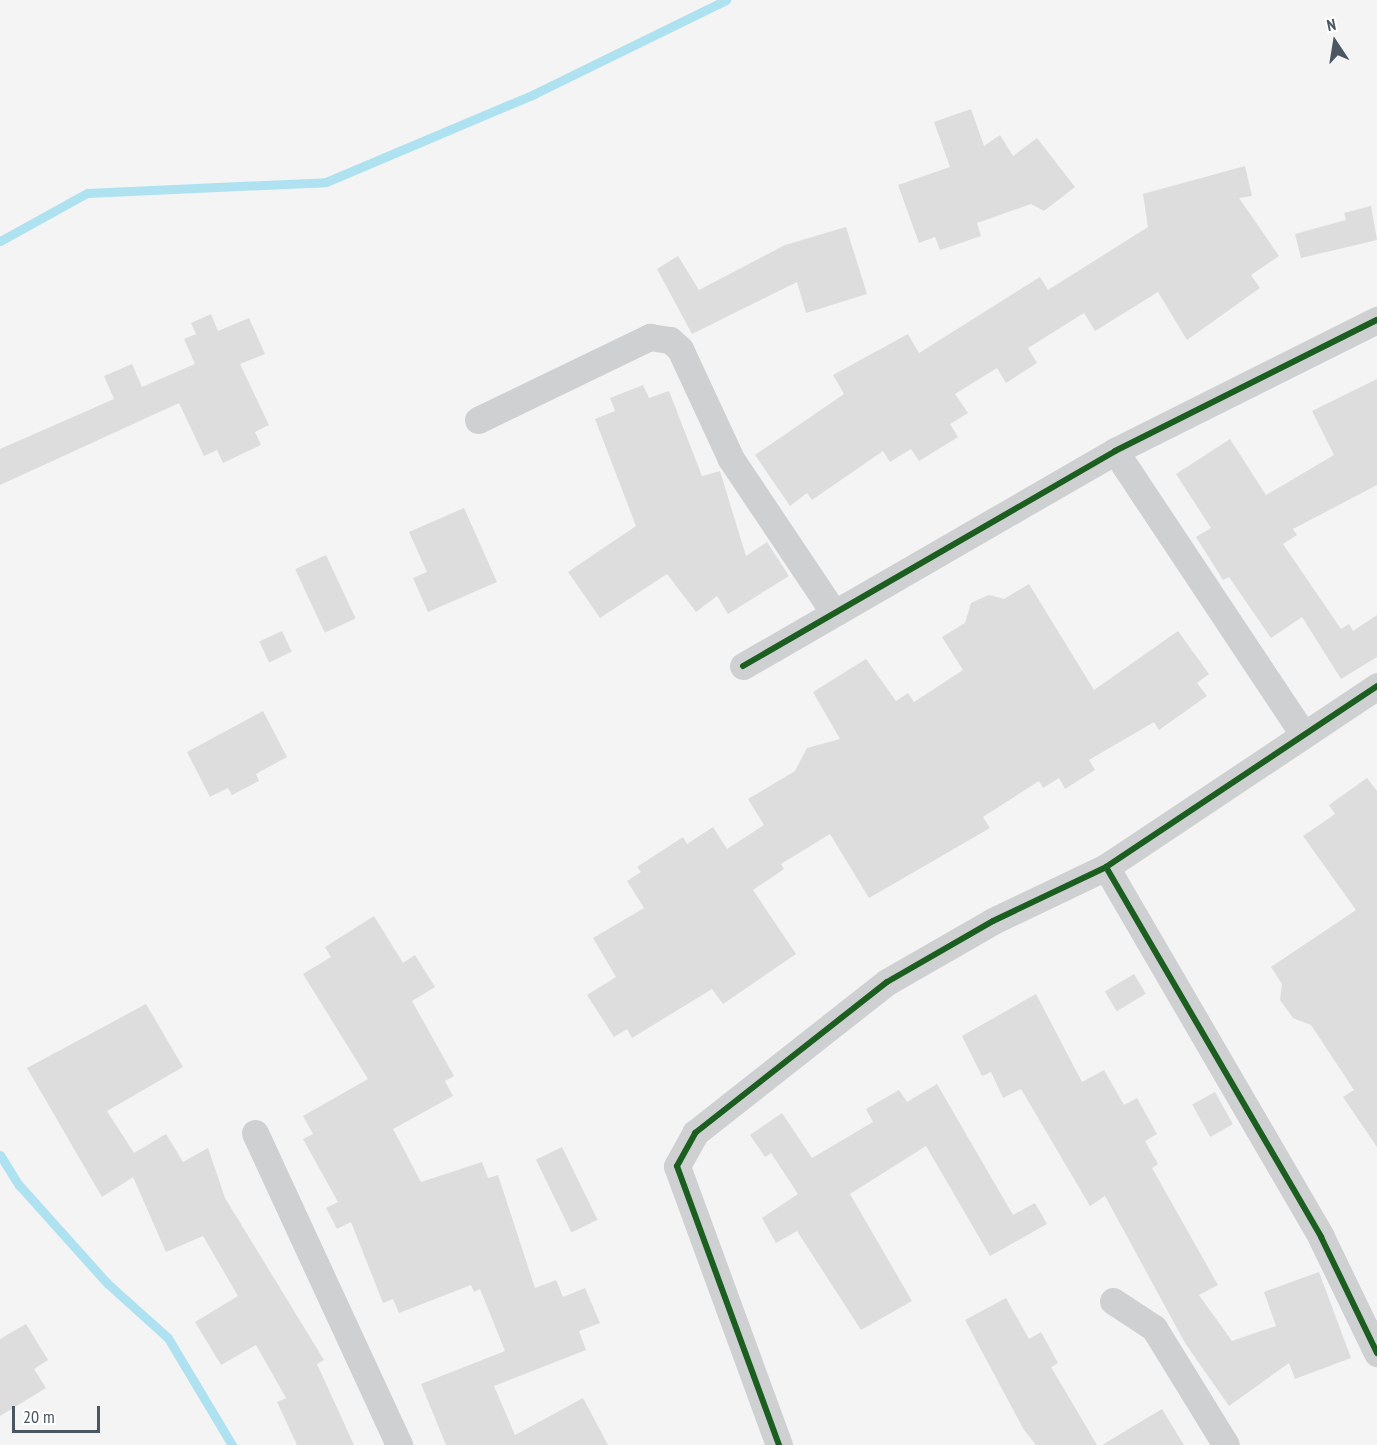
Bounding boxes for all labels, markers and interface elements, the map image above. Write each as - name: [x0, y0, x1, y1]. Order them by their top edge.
- north arrow: [1305, 12, 1365, 72]
- text: N: [1325, 14, 1338, 35]
- scale bar: [15, 1394, 104, 1432]
- text: 20 m: [23, 1405, 55, 1428]

